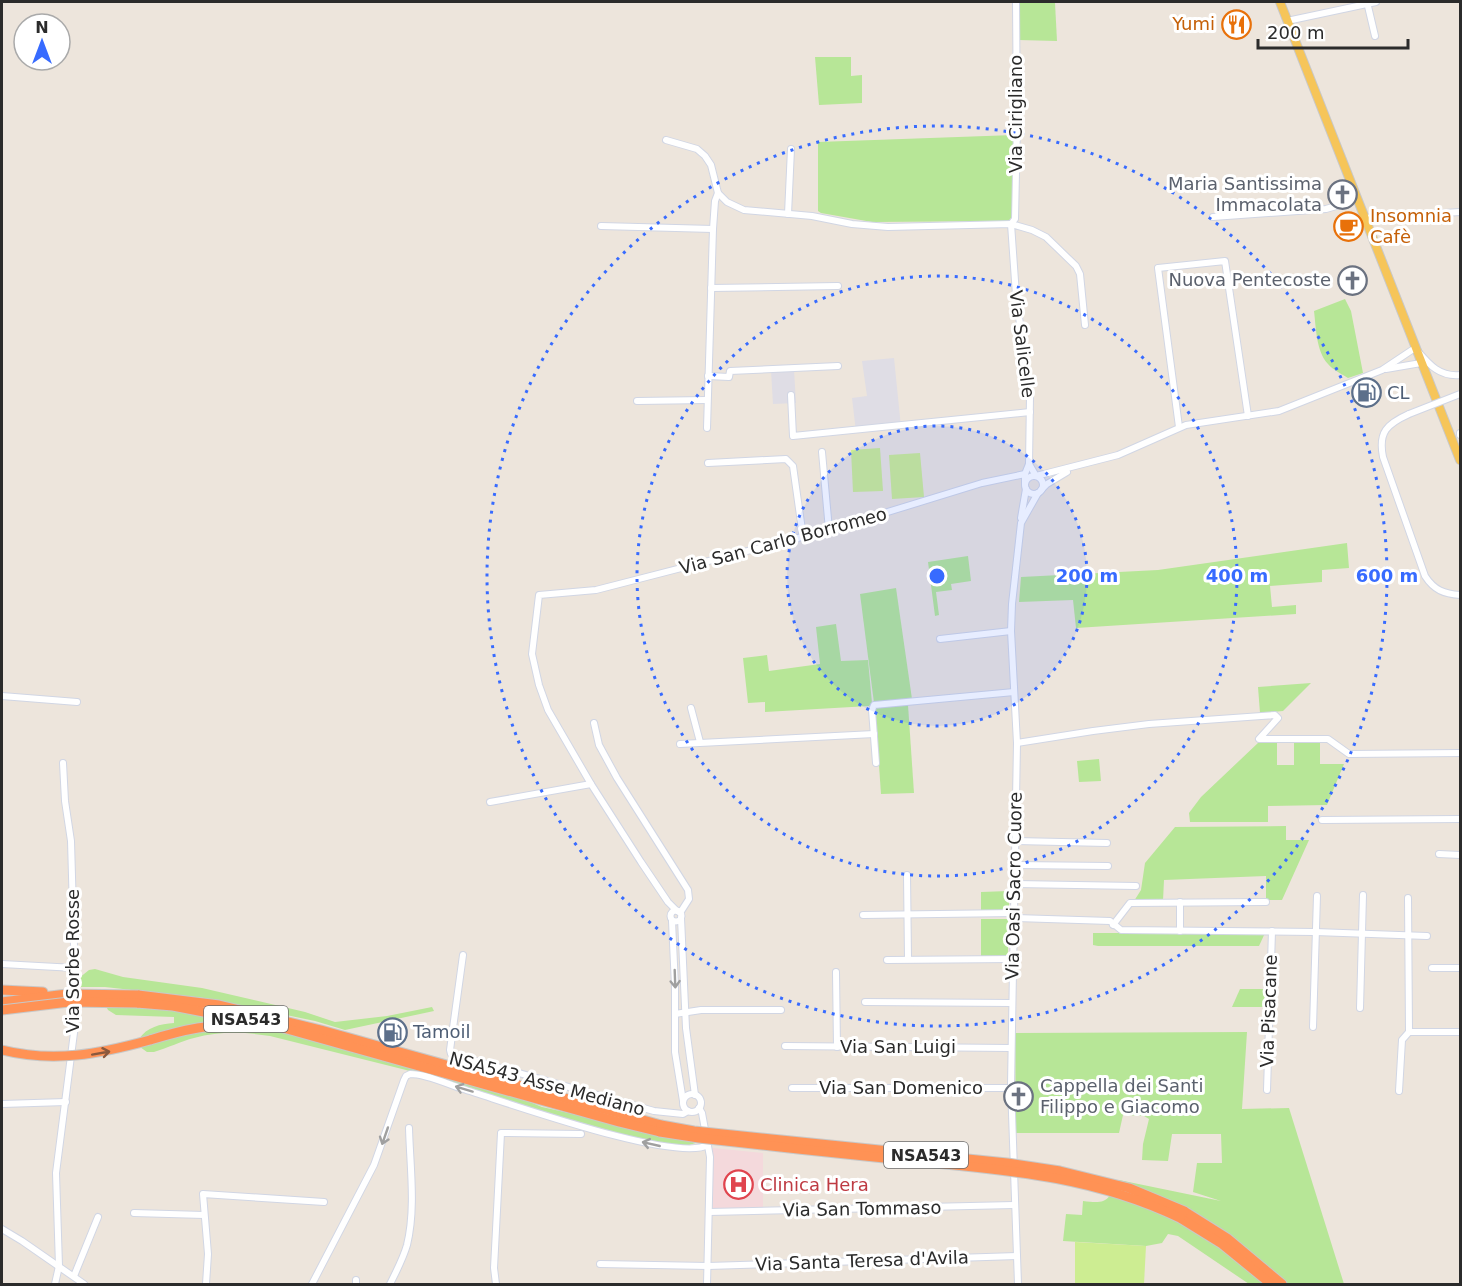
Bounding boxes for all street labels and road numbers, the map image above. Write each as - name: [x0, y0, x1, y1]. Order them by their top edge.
- street label: Via Cirigliano: [1005, 55, 1026, 173]
- street label: Via Salicelle: [1005, 289, 1040, 399]
- street label: Via San Carlo Borromeo: [677, 503, 889, 578]
- street label: Via Oasi Sacro Cuore: [1001, 792, 1026, 980]
- street label: Via Sorbe Rosse: [62, 889, 83, 1033]
- street label: Via Pisacane: [1256, 954, 1281, 1068]
- road number: NSA543: [204, 1006, 288, 1032]
- street label: Via San Luigi: [840, 1036, 956, 1057]
- street label: NSA543 Asse Mediano: [447, 1047, 647, 1120]
- street label: Via San Domenico: [819, 1077, 983, 1098]
- road number: NSA543: [884, 1142, 968, 1168]
- street label: Via San Tommaso: [782, 1197, 942, 1220]
- street label: Via Santa Teresa d'Avila: [755, 1246, 969, 1275]

